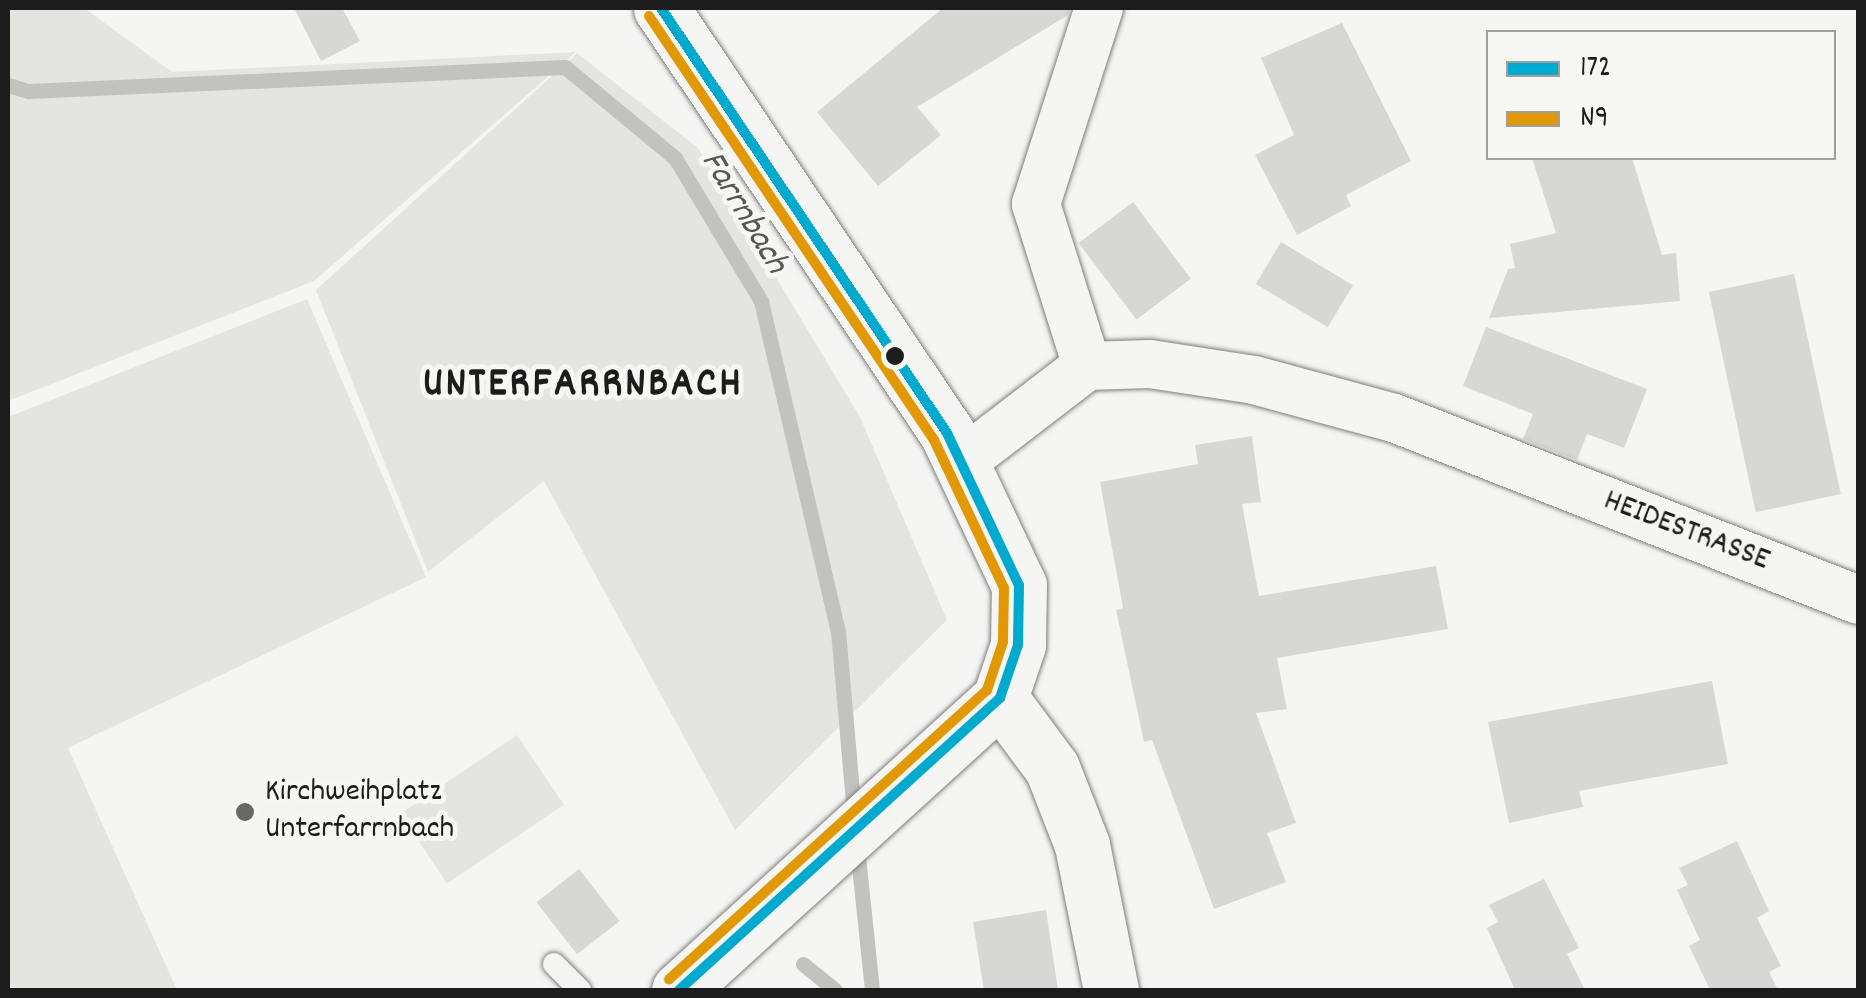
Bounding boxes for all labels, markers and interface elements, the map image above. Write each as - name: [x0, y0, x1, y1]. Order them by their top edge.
- legend: [1486, 30, 1836, 160]
- text: 172: [1580, 48, 1611, 91]
- text: N9: [1580, 98, 1609, 141]
- water label: Farrnbach: [690, 144, 796, 282]
- unlabelled marker: [885, 346, 905, 366]
- district label: UNTERFARRNBACH: [423, 361, 743, 411]
- street label: HEIDESTRASSE: [1598, 483, 1774, 581]
- place label: Kirchweihplatz Unterfarrnbach: [265, 775, 454, 850]
- marker: Kirchweihplatz Unterfarrnbach: [234, 801, 256, 823]

